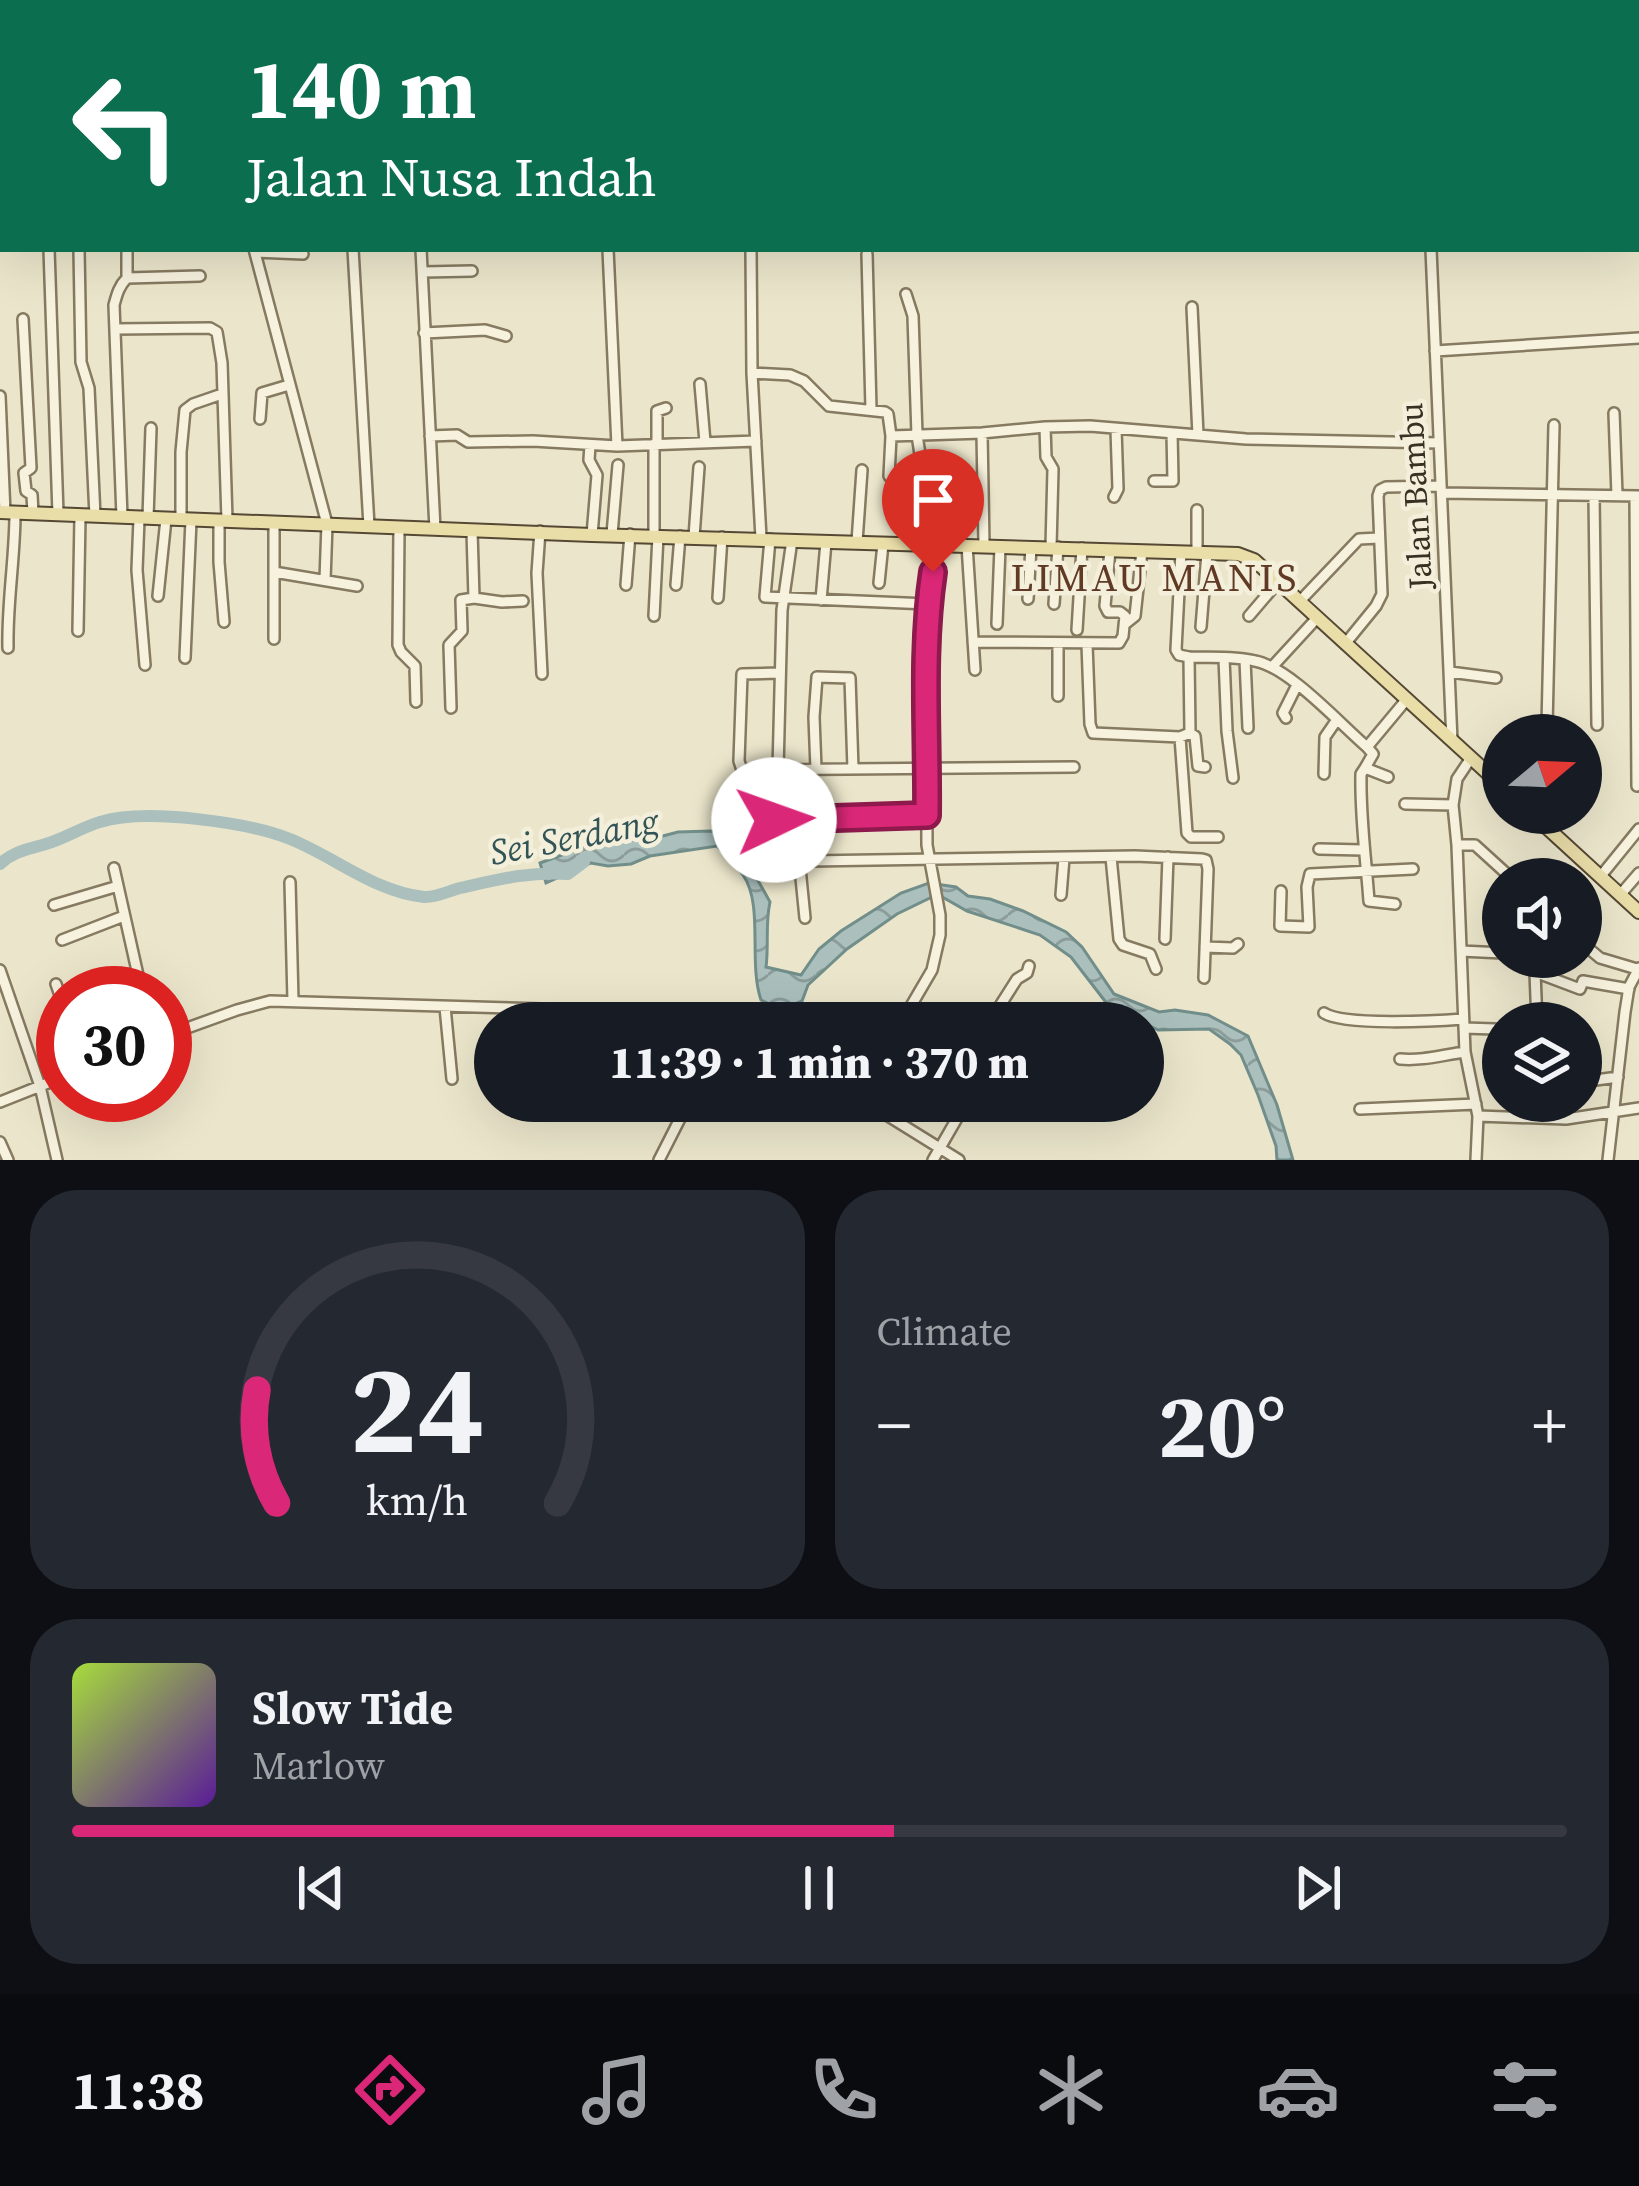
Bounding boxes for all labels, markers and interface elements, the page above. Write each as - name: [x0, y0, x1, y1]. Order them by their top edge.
- text: 140 m: [246, 31, 477, 146]
- icon: left: [48, 48, 204, 204]
- text: Jalan Nusa Indah: [246, 140, 657, 214]
- street label: Jalan Bambu: [1388, 401, 1443, 592]
- pin: [882, 449, 984, 572]
- icon: arrive: [900, 467, 966, 533]
- district label: LIMAU MANIS: [1010, 551, 1300, 604]
- north arrow: [1482, 714, 1602, 834]
- map controls: [1482, 714, 1602, 1122]
- position arrow: [711, 757, 837, 883]
- water label: Sei Serdang: [485, 796, 664, 877]
- button: sound: [1482, 858, 1602, 978]
- speed limit sign: 30: [36, 966, 192, 1122]
- button: layers: [1482, 1002, 1602, 1122]
- text: 11:39 · 1 min · 370 m: [609, 1031, 1029, 1093]
- text: Climate: [877, 1305, 1012, 1358]
- text: 24: [350, 1323, 485, 1494]
- text: 20°: [1157, 1364, 1286, 1487]
- text: −: [877, 1380, 911, 1470]
- text: +: [1532, 1380, 1567, 1470]
- text: km/h: [366, 1470, 468, 1528]
- text: Slow Tide: [252, 1677, 453, 1739]
- text: Marlow: [252, 1739, 385, 1792]
- icon: previous: [288, 1855, 354, 1921]
- icon: pause: [786, 1855, 852, 1921]
- icon: next: [1285, 1855, 1351, 1921]
- icon: directions: [348, 2048, 432, 2132]
- icon: music: [575, 2048, 659, 2132]
- icon: phone: [802, 2048, 886, 2132]
- icon: climate: [1029, 2048, 1113, 2132]
- icon: car: [1256, 2048, 1340, 2132]
- icon: filters: [1483, 2048, 1567, 2132]
- text: 11:38: [72, 2053, 205, 2127]

